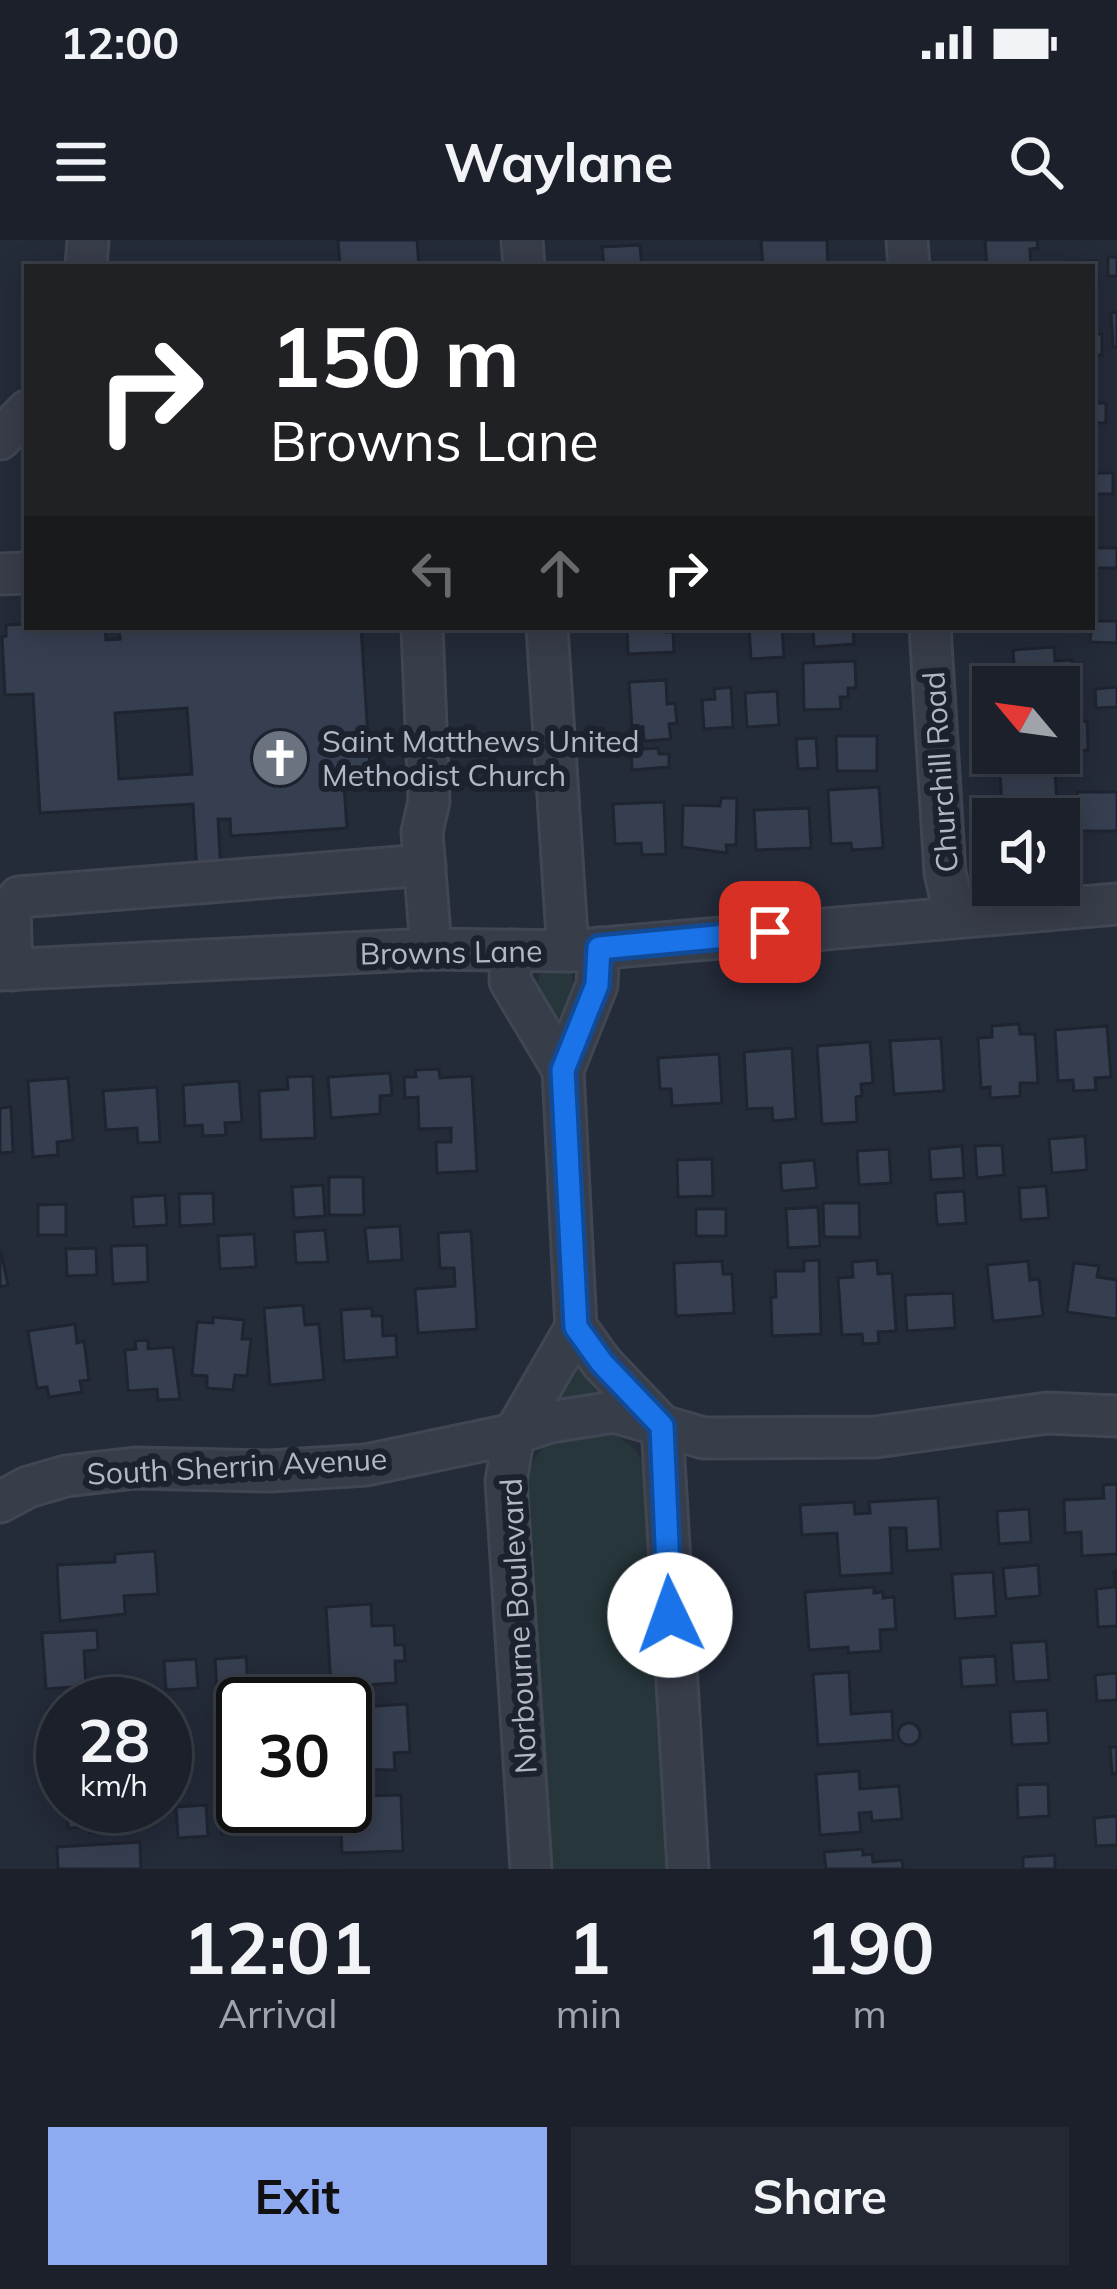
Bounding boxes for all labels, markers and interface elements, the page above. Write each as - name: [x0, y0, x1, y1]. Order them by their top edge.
- text: 12:00: [60, 14, 179, 70]
- text: Waylane: [444, 128, 673, 196]
- icon: menu: [48, 129, 114, 195]
- icon: search: [1003, 129, 1069, 195]
- text: 150 m: [270, 303, 520, 408]
- icon: right: [72, 312, 228, 468]
- text: Browns Lane: [270, 407, 599, 475]
- icon: left: [401, 540, 467, 606]
- icon: ahead: [527, 540, 593, 606]
- icon: right: [653, 540, 719, 606]
- north arrow: [972, 666, 1080, 774]
- map controls: [972, 666, 1080, 906]
- street label: Churchill Road: [914, 670, 966, 874]
- place label: Saint Matthews United Methodist Church: [322, 722, 640, 794]
- church icon: Saint Matthews United Methodist Church: [249, 727, 311, 789]
- button: sound: [972, 798, 1080, 906]
- pin: [719, 881, 821, 983]
- icon: arrive: [737, 899, 803, 965]
- street label: Browns Lane: [359, 931, 543, 973]
- street label: South Sherrin Avenue: [86, 1439, 388, 1493]
- street label: Norbourne Boulevard: [491, 1477, 545, 1775]
- position arrow: [607, 1552, 733, 1678]
- speed limit sign: 30: [216, 1677, 372, 1833]
- text: 28: [78, 1702, 150, 1777]
- text: km/h: [80, 1766, 148, 1804]
- text: 12:01: [183, 1902, 373, 1992]
- text: 1: [567, 1902, 611, 1992]
- text: 190: [805, 1902, 934, 1992]
- text: Arrival: [218, 1989, 338, 2038]
- text: min: [556, 1989, 622, 2038]
- text: m: [852, 1989, 887, 2038]
- button: Exit: [48, 2127, 547, 2265]
- button: Share: [571, 2127, 1069, 2265]

